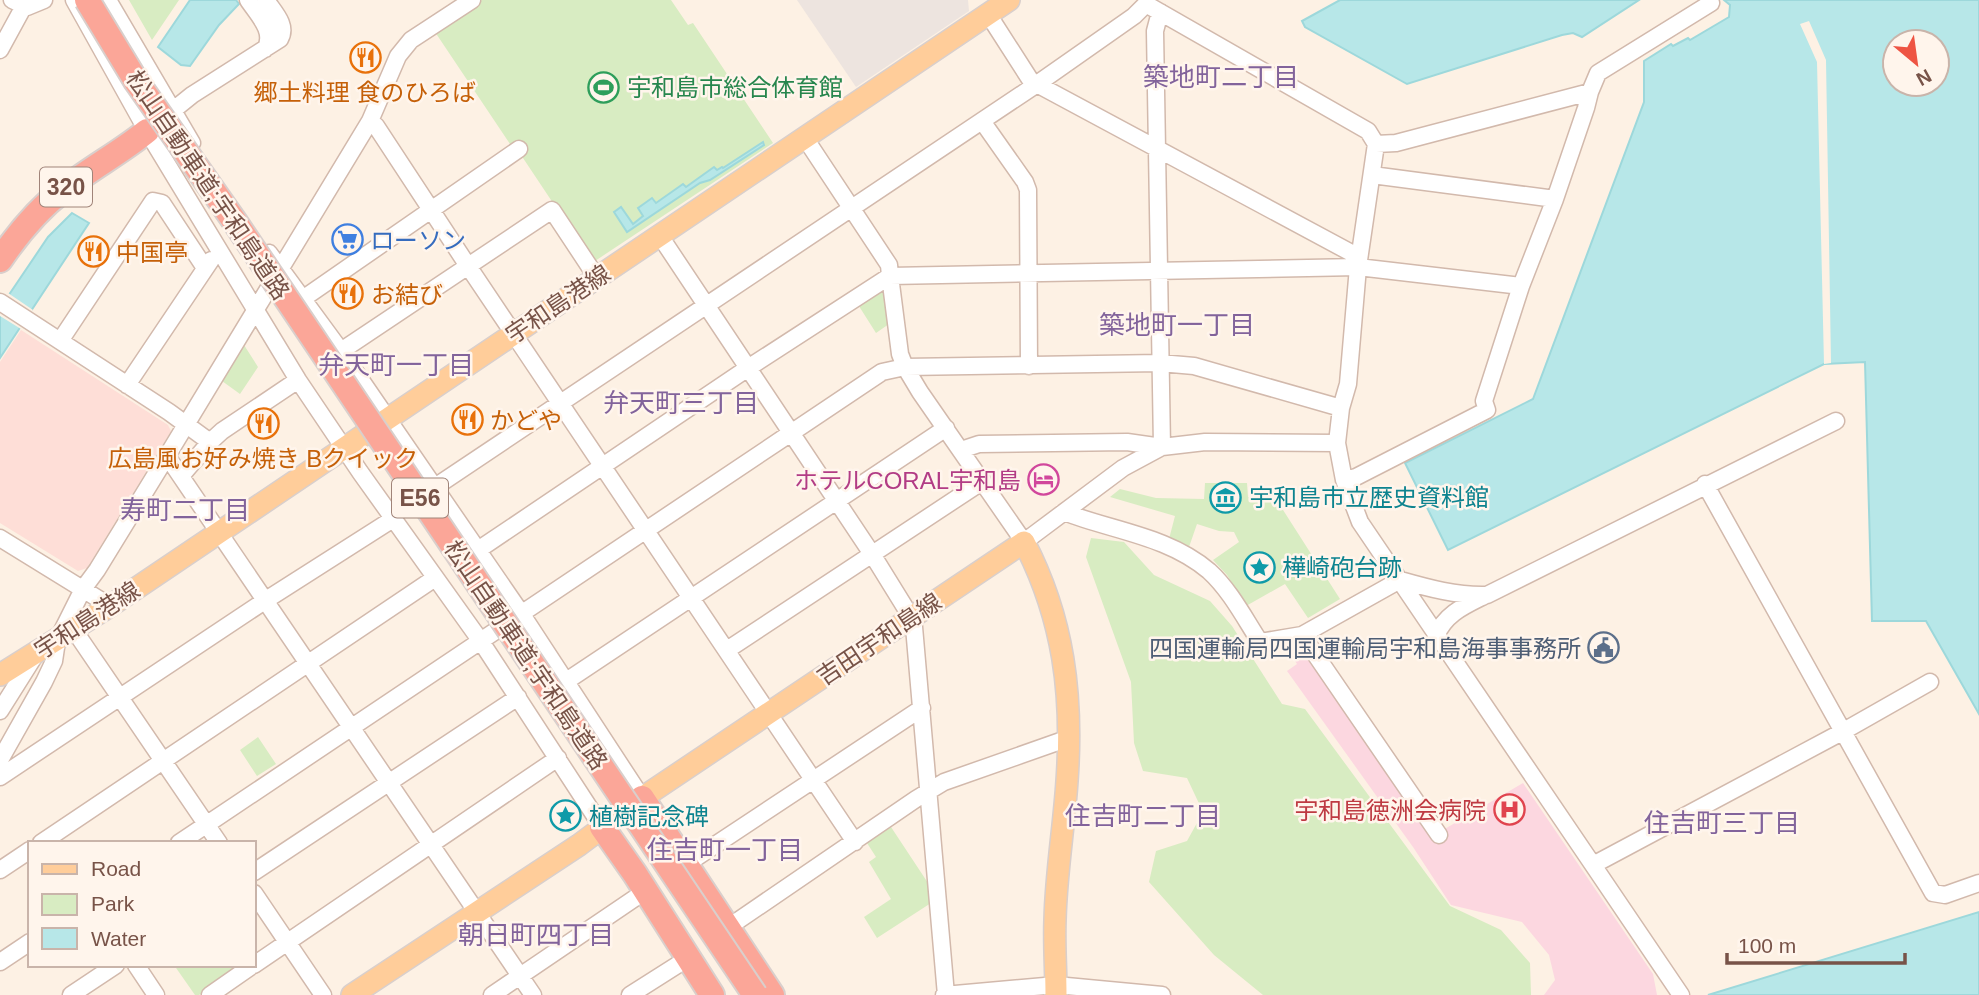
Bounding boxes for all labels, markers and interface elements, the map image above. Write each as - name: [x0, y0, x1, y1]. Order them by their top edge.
- north arrow: [1881, 28, 1951, 98]
- restaurant icon: 郷土料理 食のひろば: [348, 41, 382, 75]
- district label: 築地町二丁目: [1143, 62, 1299, 92]
- street label: 松山自動車道;宇和島道路: [121, 65, 295, 305]
- text: N: [1913, 65, 1935, 90]
- sports icon: 宇和島市総合体育館: [587, 70, 621, 104]
- place label: 宇和島市総合体育館: [627, 74, 843, 101]
- place label: 郷土料理 食のひろば: [254, 79, 476, 106]
- road number: 320: [40, 168, 92, 206]
- supermarket icon: ローソン: [330, 223, 364, 257]
- place label: ローソン: [370, 227, 466, 254]
- restaurant icon: 中国亭: [76, 235, 110, 269]
- place label: 中国亭: [116, 239, 188, 266]
- street label: 宇和島港線: [501, 259, 615, 349]
- restaurant icon: お結び: [331, 277, 365, 311]
- place label: お結び: [371, 281, 443, 308]
- district label: 築地町一丁目: [1099, 310, 1255, 340]
- district label: 弁天町一丁目: [318, 350, 474, 380]
- district label: 弁天町三丁目: [603, 388, 759, 418]
- restaurant icon: かどや: [450, 403, 484, 437]
- restaurant icon: 広島風お好み焼き Bクイック: [246, 407, 280, 441]
- place label: かどや: [490, 407, 562, 434]
- place label: 広島風お好み焼き Bクイック: [108, 445, 418, 472]
- hotel icon: ホテルCORAL宇和島: [1027, 463, 1061, 497]
- place label: ホテルCORAL宇和島: [794, 467, 1021, 494]
- road number: E56: [392, 478, 448, 518]
- museum icon: 宇和島市立歴史資料館: [1209, 480, 1243, 514]
- place label: 宇和島市立歴史資料館: [1249, 484, 1489, 511]
- district label: 寿町二丁目: [120, 495, 250, 525]
- street label: 松山自動車道;宇和島道路: [439, 535, 613, 775]
- place icon: 樺崎砲台跡: [1242, 550, 1276, 584]
- place label: 樺崎砲台跡: [1282, 554, 1402, 581]
- street label: 宇和島港線: [29, 576, 145, 664]
- street label: 吉田宇和島線: [812, 588, 946, 690]
- public building icon: 四国運輸局四国運輸局宇和島海事事務所: [1587, 631, 1621, 665]
- place label: 四国運輸局四国運輸局宇和島海事事務所: [1149, 635, 1581, 662]
- hospital icon: 宇和島徳洲会病院: [1492, 793, 1526, 827]
- place label: 宇和島徳洲会病院: [1294, 797, 1486, 824]
- place icon: 植樹記念碑: [549, 799, 583, 833]
- district label: 住吉町二丁目: [1065, 801, 1221, 831]
- place label: 植樹記念碑: [589, 803, 709, 830]
- district label: 住吉町三丁目: [1644, 808, 1800, 838]
- district label: 住吉町一丁目: [647, 835, 803, 865]
- legend: [28, 841, 256, 967]
- text: Road: [91, 857, 141, 880]
- text: Park: [91, 892, 135, 915]
- district label: 朝日町四丁目: [458, 920, 614, 950]
- scale bar: [1727, 922, 1906, 966]
- text: Water: [91, 927, 146, 950]
- text: 100 m: [1738, 934, 1796, 957]

